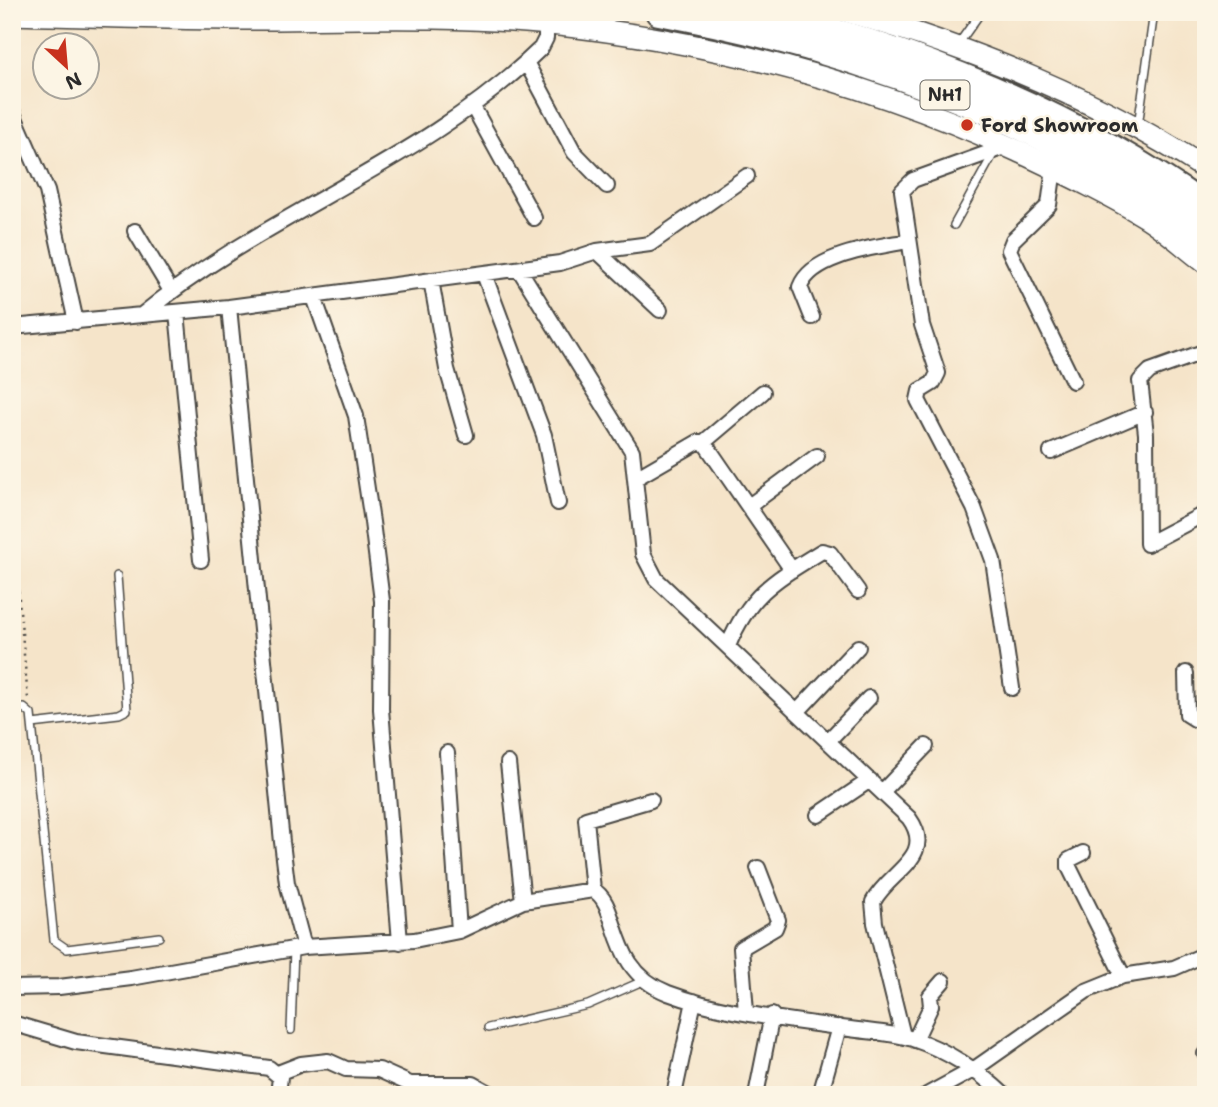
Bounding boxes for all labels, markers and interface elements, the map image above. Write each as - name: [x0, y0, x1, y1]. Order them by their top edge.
- north arrow: [32, 32, 102, 102]
- text: N: [61, 66, 85, 95]
- road number: NH1: [920, 80, 970, 110]
- place label: Ford Showroom: [981, 113, 1138, 138]
- marker: Ford Showroom: [959, 117, 975, 133]

